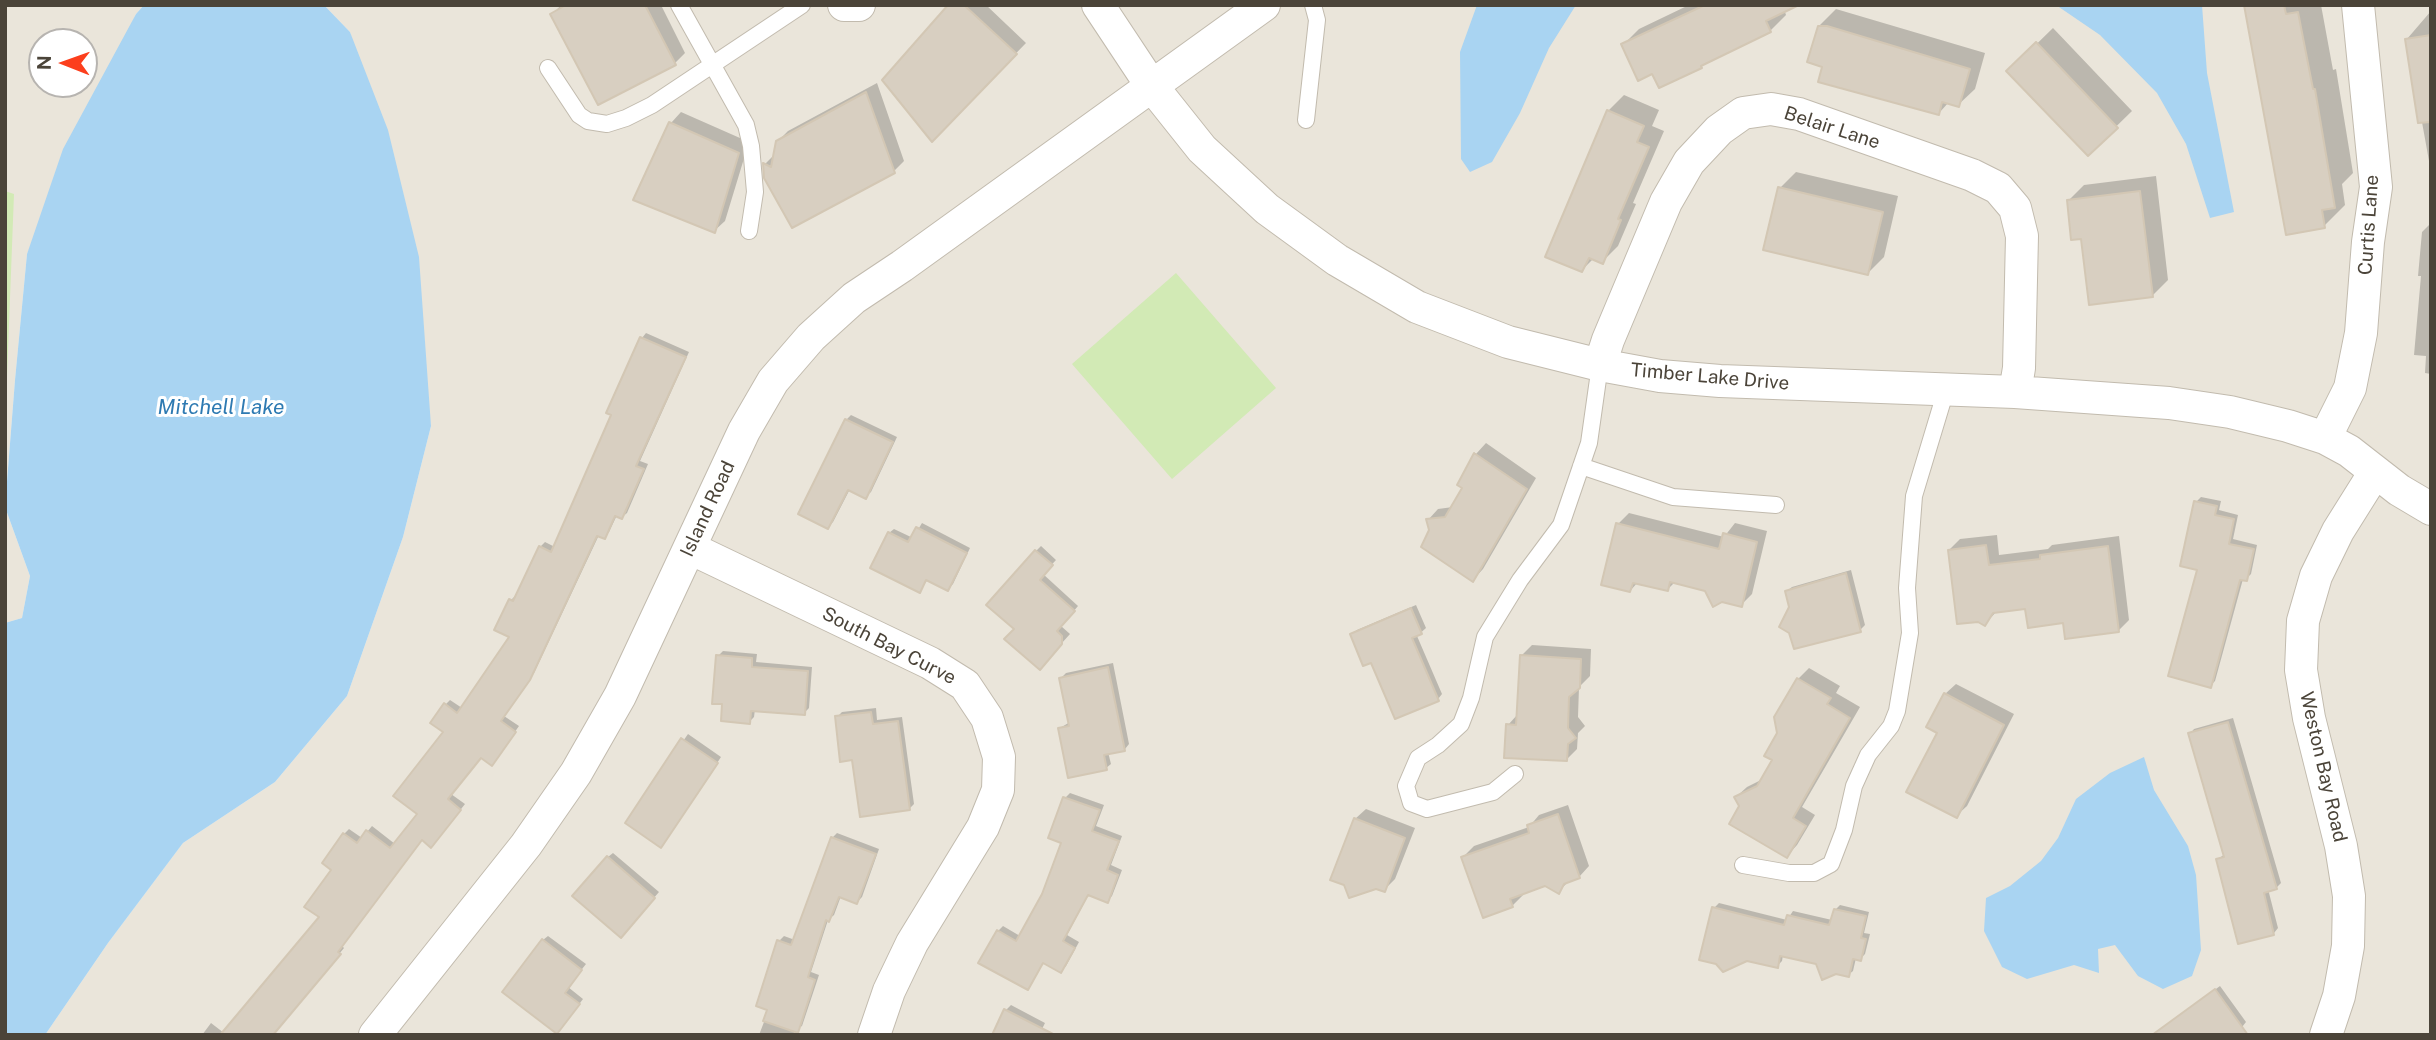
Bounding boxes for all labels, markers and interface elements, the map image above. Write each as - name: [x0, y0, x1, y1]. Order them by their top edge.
- north arrow: [28, 28, 98, 98]
- text: N: [33, 55, 55, 70]
- street label: Belair Lane: [1781, 102, 1883, 154]
- street label: Curtis Lane: [2354, 174, 2384, 276]
- street label: Timber Lake Drive: [1630, 359, 1790, 395]
- water label: Mitchell Lake: [158, 395, 284, 421]
- street label: Island Road: [676, 457, 740, 561]
- street label: South Bay Curve: [818, 602, 960, 690]
- street label: Weston Bay Road: [2295, 690, 2351, 844]

